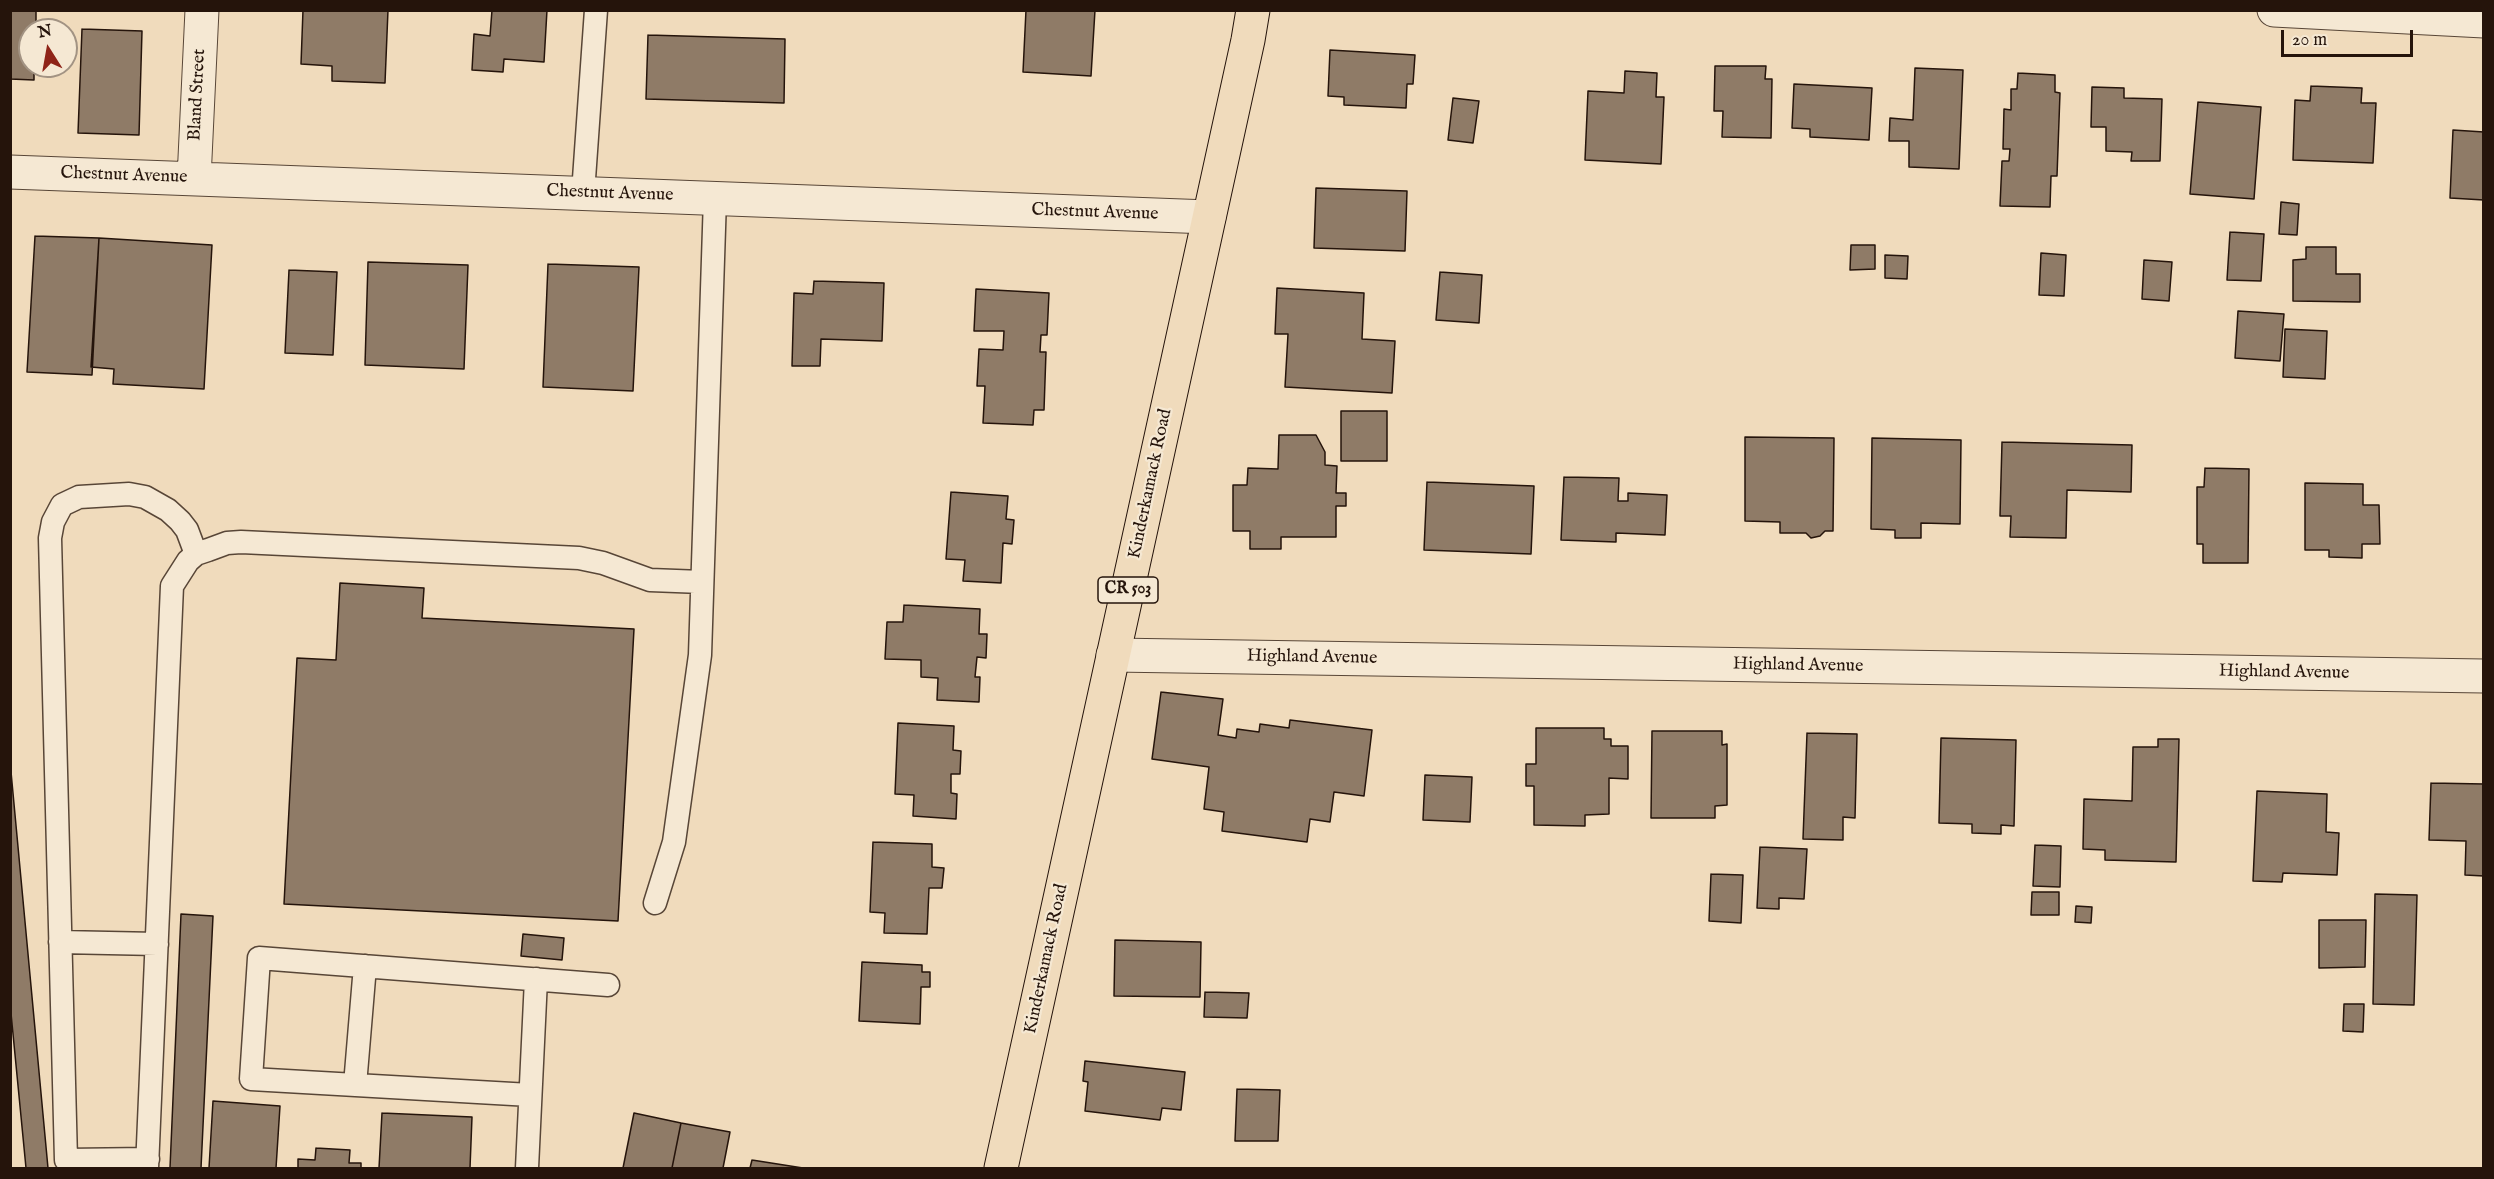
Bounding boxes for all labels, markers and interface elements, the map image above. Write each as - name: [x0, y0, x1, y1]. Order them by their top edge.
- north arrow: [18, 18, 78, 78]
- scale bar: [2284, 18, 2416, 56]
- text: N: [36, 21, 54, 43]
- text: 20 m: [2292, 29, 2327, 52]
- street label: Bland Street: [185, 48, 211, 142]
- street label: Chestnut Avenue: [60, 163, 188, 189]
- street label: Chestnut Avenue: [546, 181, 674, 207]
- street label: Chestnut Avenue: [1031, 200, 1159, 226]
- street label: Kinderkamack Road: [1125, 407, 1177, 561]
- road number: CR 503: [1098, 577, 1158, 603]
- street label: Highland Avenue: [1247, 646, 1377, 670]
- street label: Highland Avenue: [1733, 654, 1863, 678]
- street label: Highland Avenue: [2219, 661, 2349, 685]
- street label: Kinderkamack Road: [1021, 882, 1073, 1036]

